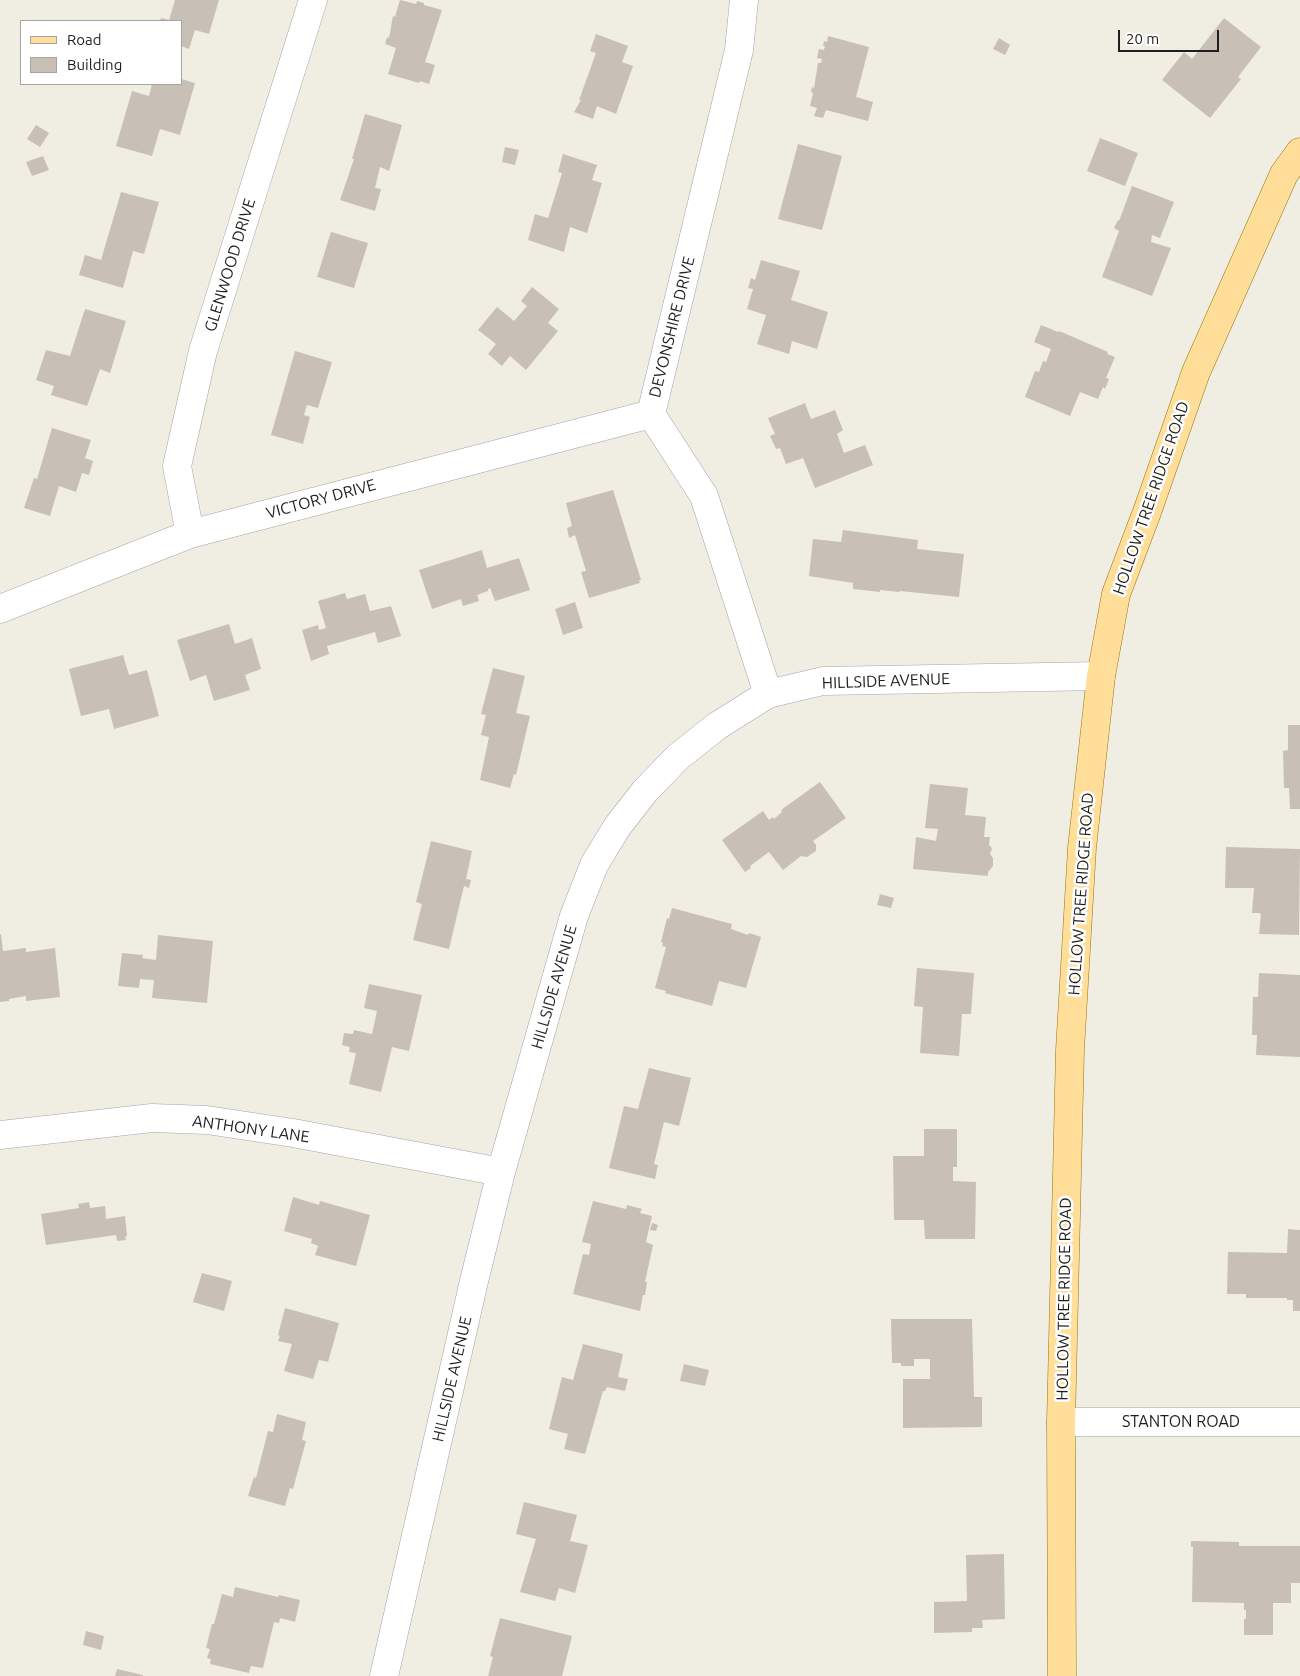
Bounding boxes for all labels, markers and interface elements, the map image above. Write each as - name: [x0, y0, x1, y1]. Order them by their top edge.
- legend: [20, 20, 182, 85]
- scale bar: [1120, 20, 1221, 52]
- text: 20 m: [1126, 30, 1159, 47]
- text: Road: [67, 31, 102, 48]
- text: Building: [67, 56, 122, 73]
- street label: GLENWOOD DRIVE: [201, 196, 259, 334]
- street label: DEVONSHIRE DRIVE: [645, 254, 699, 400]
- street label: HOLLOW TREE RIDGE ROAD: [1109, 399, 1193, 597]
- street label: VICTORY DRIVE: [264, 475, 378, 523]
- street label: HILLSIDE AVENUE: [822, 669, 950, 693]
- street label: HOLLOW TREE RIDGE ROAD: [1064, 792, 1098, 996]
- street label: HILLSIDE AVENUE: [527, 923, 581, 1051]
- street label: ANTHONY LANE: [191, 1111, 311, 1147]
- street label: HOLLOW TREE RIDGE ROAD: [1053, 1197, 1075, 1401]
- street label: HILLSIDE AVENUE: [428, 1314, 476, 1444]
- street label: STANTON ROAD: [1122, 1412, 1240, 1432]

